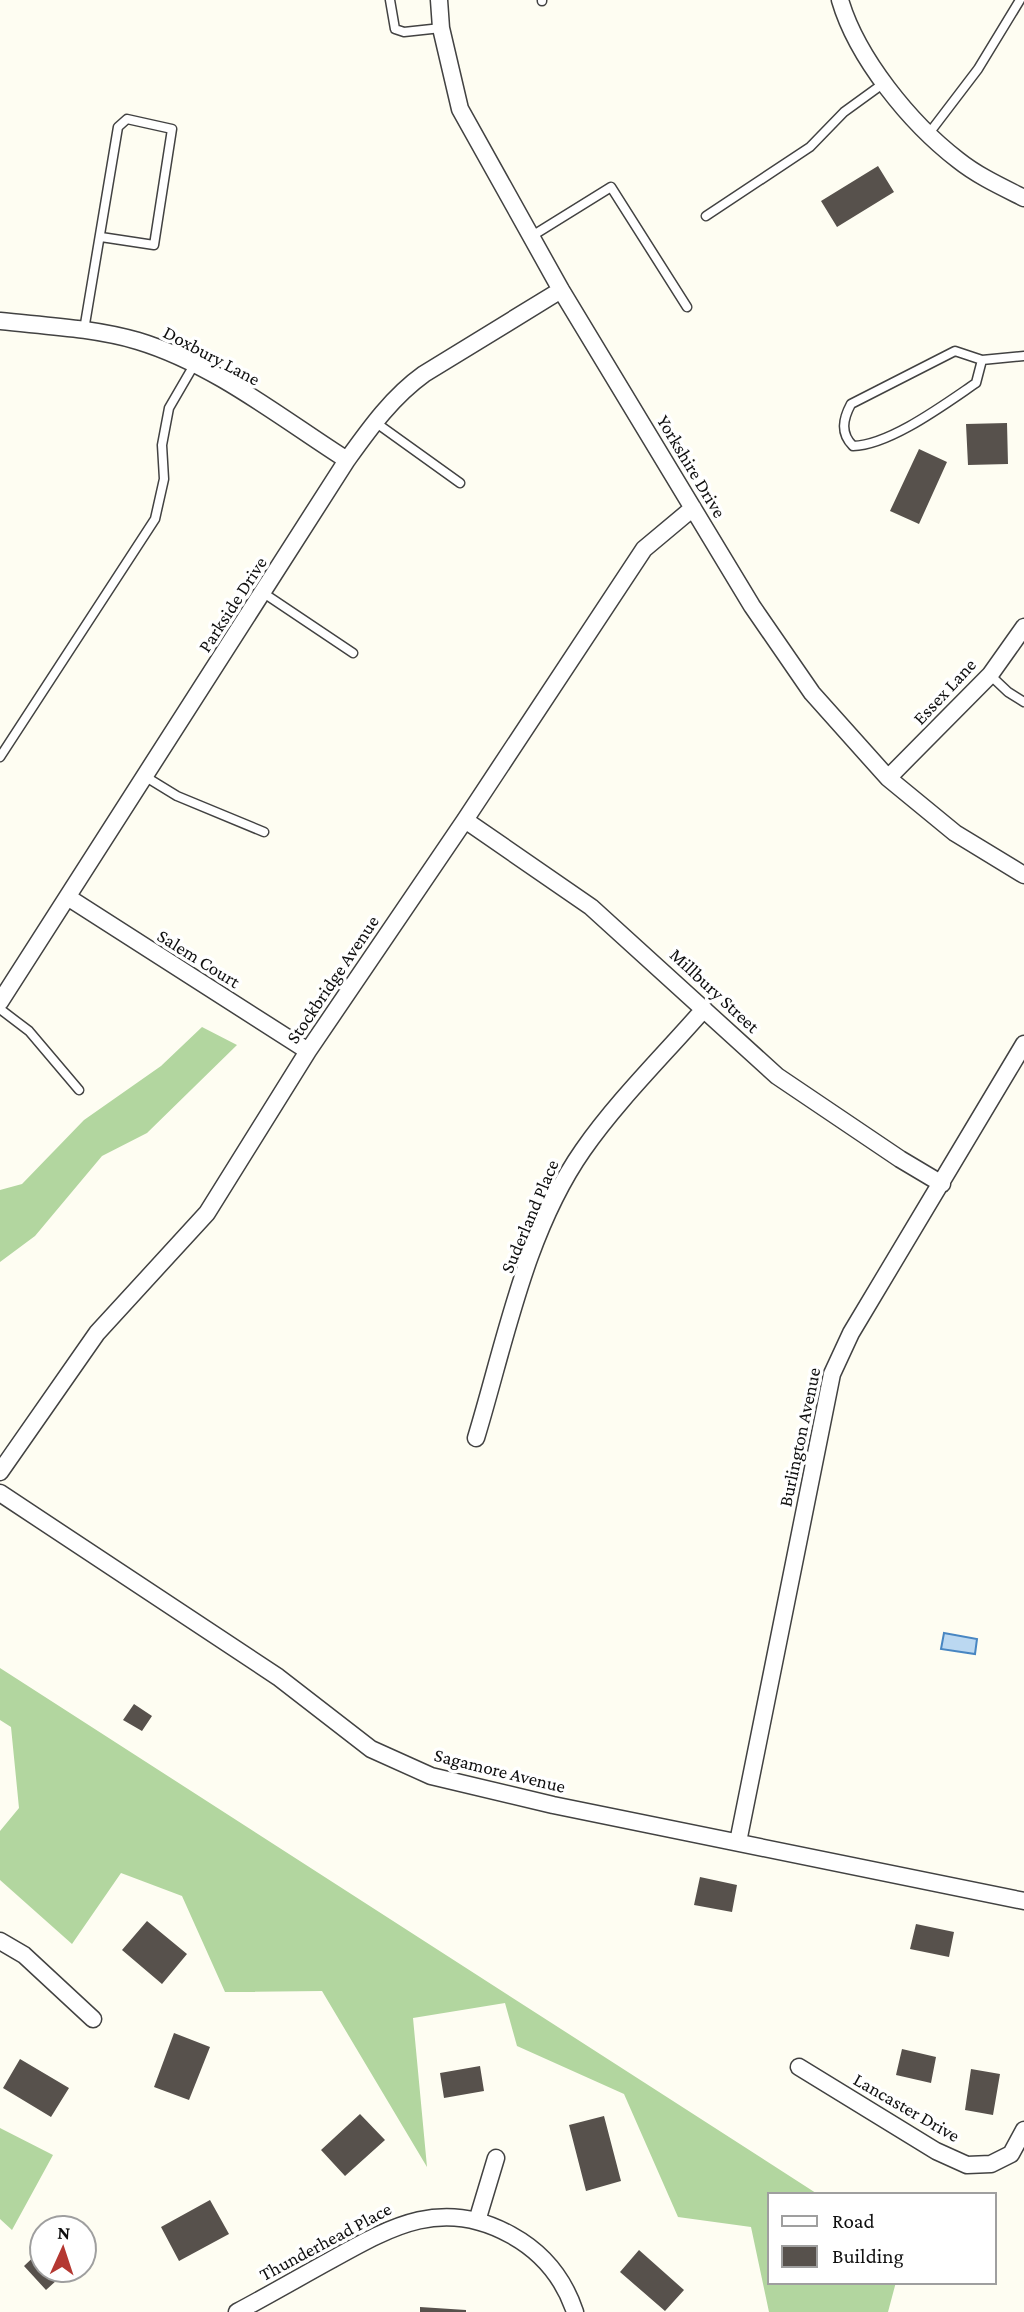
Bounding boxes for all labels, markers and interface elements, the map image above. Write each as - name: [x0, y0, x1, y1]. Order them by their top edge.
- street label: Doxbury Lane: [160, 321, 264, 390]
- street label: Yorkshire Drive: [653, 411, 730, 521]
- street label: Parkside Drive: [194, 553, 271, 656]
- street label: Essex Lane: [908, 654, 980, 729]
- street label: Stockbridge Avenue: [282, 911, 383, 1047]
- street label: Salem Court: [154, 925, 245, 992]
- street label: Millbury Street: [666, 944, 764, 1037]
- street label: Suderland Place: [496, 1156, 563, 1276]
- street label: Burlington Avenue: [774, 1366, 824, 1509]
- street label: Sagamore Avenue: [432, 1744, 568, 1797]
- street label: Lancaster Drive: [850, 2069, 963, 2146]
- legend: [768, 2193, 996, 2284]
- street label: Thunderhead Place: [256, 2198, 395, 2285]
- text: Road: [832, 2209, 875, 2233]
- north arrow: [28, 2214, 98, 2284]
- text: N: [57, 2222, 71, 2243]
- text: Building: [832, 2244, 904, 2268]

